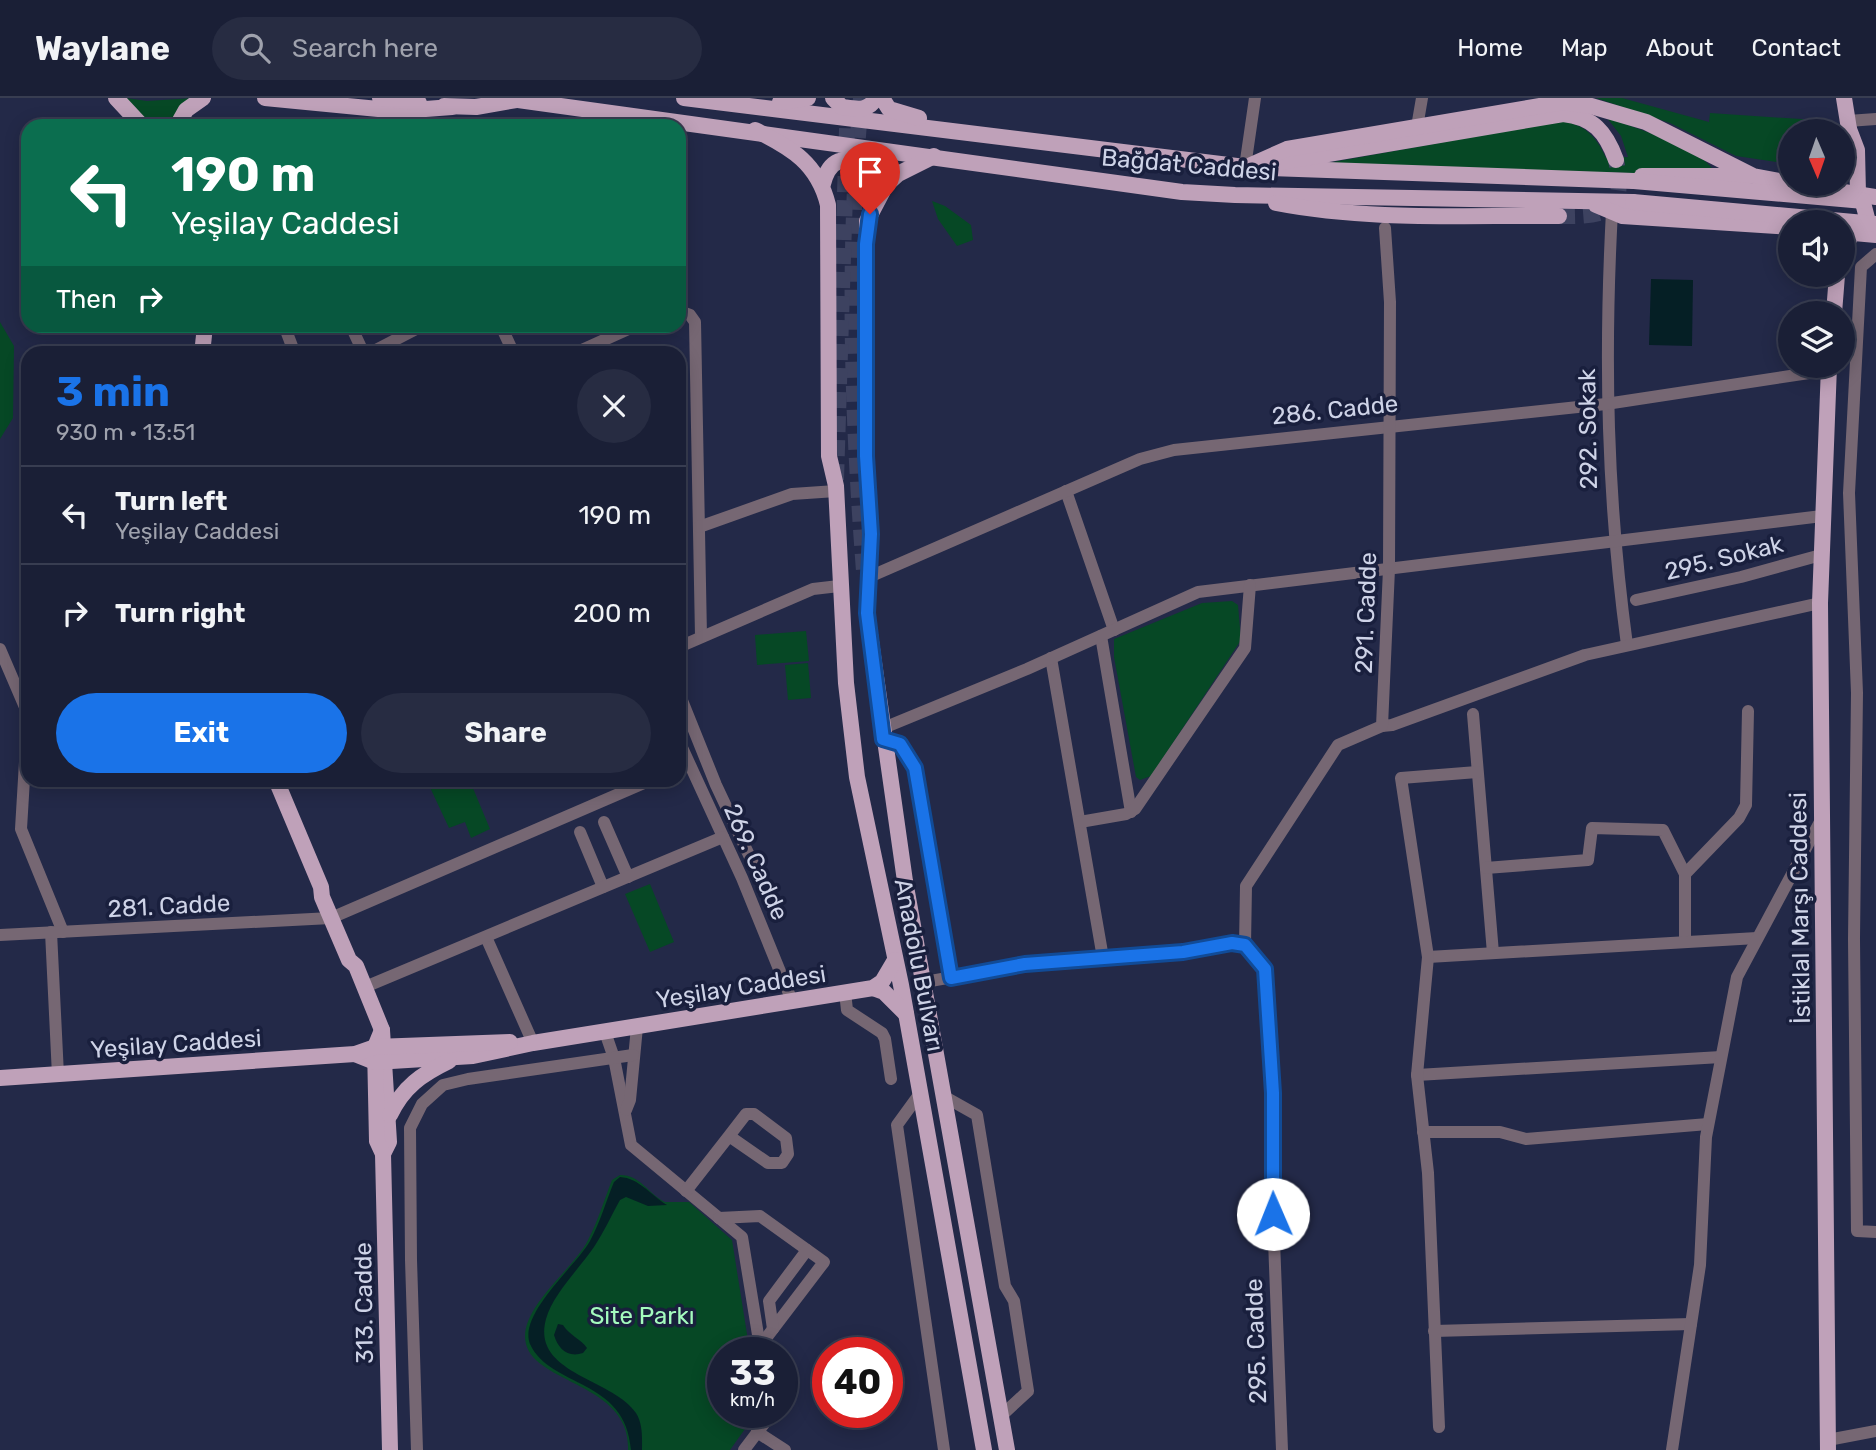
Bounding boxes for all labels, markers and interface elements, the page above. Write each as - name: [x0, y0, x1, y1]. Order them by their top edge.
- search box: [212, 17, 702, 80]
- text: Waylane: [35, 29, 170, 68]
- icon: search: [236, 29, 274, 67]
- text: Search here: [292, 33, 438, 64]
- text: Home: [1457, 34, 1523, 62]
- text: Map: [1561, 34, 1608, 62]
- text: About: [1646, 34, 1714, 62]
- text: Contact: [1752, 34, 1841, 62]
- north arrow: [1778, 119, 1855, 196]
- map controls: [1778, 119, 1855, 378]
- pin: [840, 142, 900, 214]
- street label: Bağdat Caddesi: [1100, 143, 1278, 187]
- text: 190 m: [171, 145, 315, 203]
- icon: left: [56, 147, 147, 238]
- icon: arrive: [851, 153, 889, 191]
- text: Yeşilay Caddesi: [171, 204, 400, 242]
- button: sound: [1778, 210, 1855, 287]
- icon: right: [131, 280, 169, 318]
- text: Then: [56, 284, 117, 315]
- button: layers: [1778, 301, 1855, 378]
- text: 3 min: [56, 367, 170, 417]
- street label: 292. Sokak: [1573, 368, 1603, 490]
- button: close: [577, 369, 651, 443]
- street label: 286. Cadde: [1270, 389, 1400, 431]
- text: 930 m · 13:51: [56, 418, 195, 446]
- text: Turn left: [115, 486, 227, 517]
- icon: left: [56, 496, 94, 534]
- text: 190 m: [578, 500, 651, 531]
- text: Yeşilay Caddesi: [115, 517, 279, 545]
- street label: 295. Sokak: [1662, 530, 1787, 586]
- street label: 291. Cadde: [1350, 552, 1382, 674]
- icon: right: [56, 594, 94, 632]
- text: Turn right: [115, 598, 245, 629]
- text: 200 m: [573, 598, 651, 629]
- button: Exit: [56, 693, 347, 773]
- button: Share: [361, 693, 651, 773]
- street label: İstiklal Marşı Caddesi: [1784, 792, 1816, 1024]
- street label: 269. Cadde: [718, 799, 794, 925]
- street label: Anadolu Bulvarı: [889, 876, 949, 1054]
- street label: 281. Cadde: [107, 889, 231, 923]
- street label: Yeşilay Caddesi: [654, 960, 828, 1014]
- street label: Yeşilay Caddesi: [89, 1024, 263, 1064]
- position arrow: [1236, 1177, 1310, 1251]
- street label: 313. Cadde: [349, 1242, 379, 1364]
- street label: 295. Cadde: [1240, 1278, 1272, 1404]
- park label: Site Parkı: [589, 1302, 695, 1330]
- speed limit sign: 40: [812, 1337, 903, 1428]
- text: 33: [729, 1352, 776, 1394]
- text: km/h: [730, 1389, 775, 1411]

